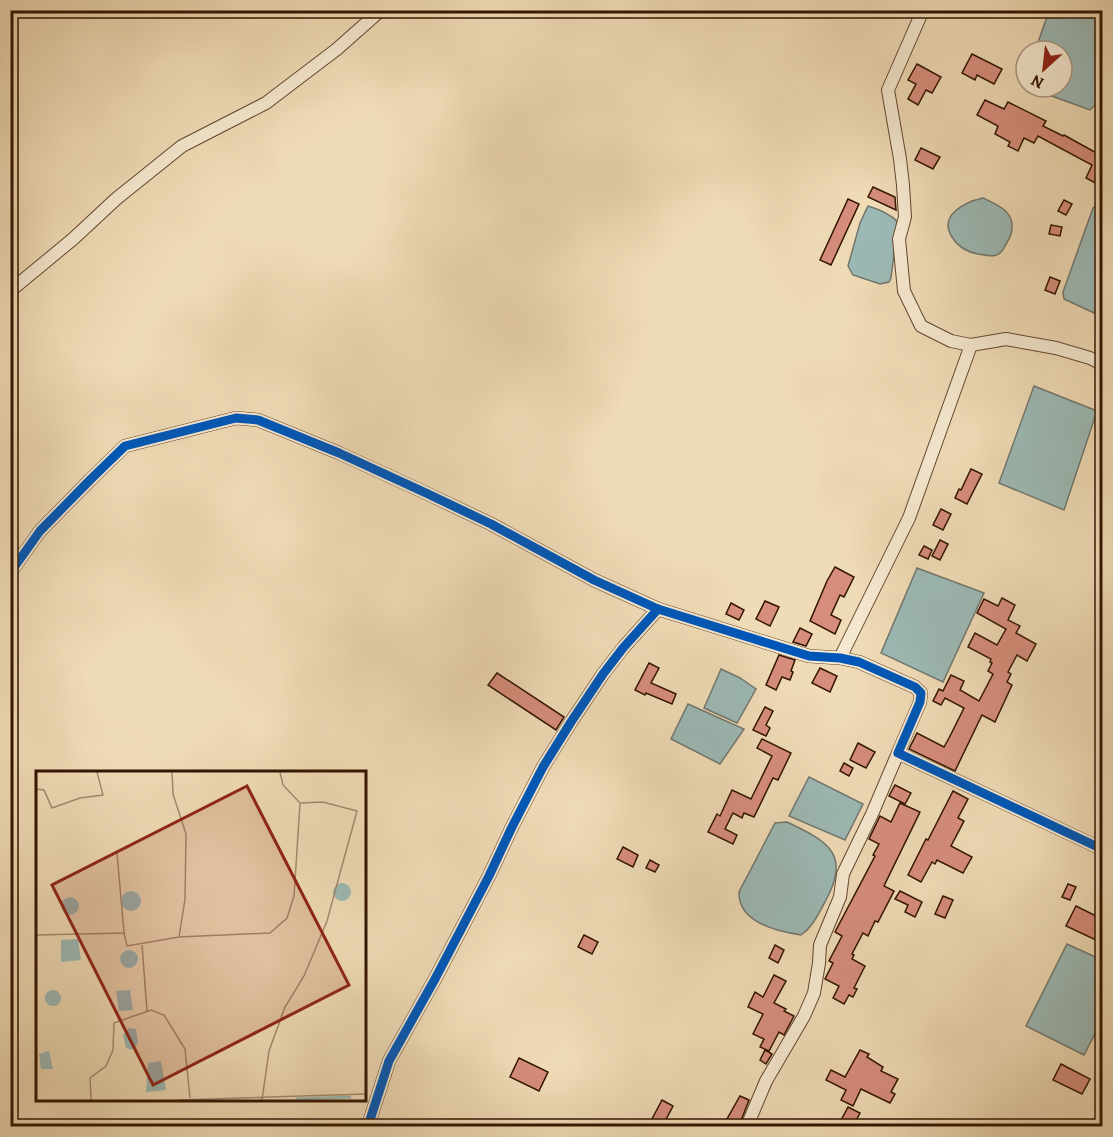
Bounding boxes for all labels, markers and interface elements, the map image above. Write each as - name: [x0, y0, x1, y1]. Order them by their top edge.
- north arrow: [1014, 39, 1074, 99]
- text: N: [1027, 69, 1048, 94]
- inset map: [36, 771, 366, 1101]

